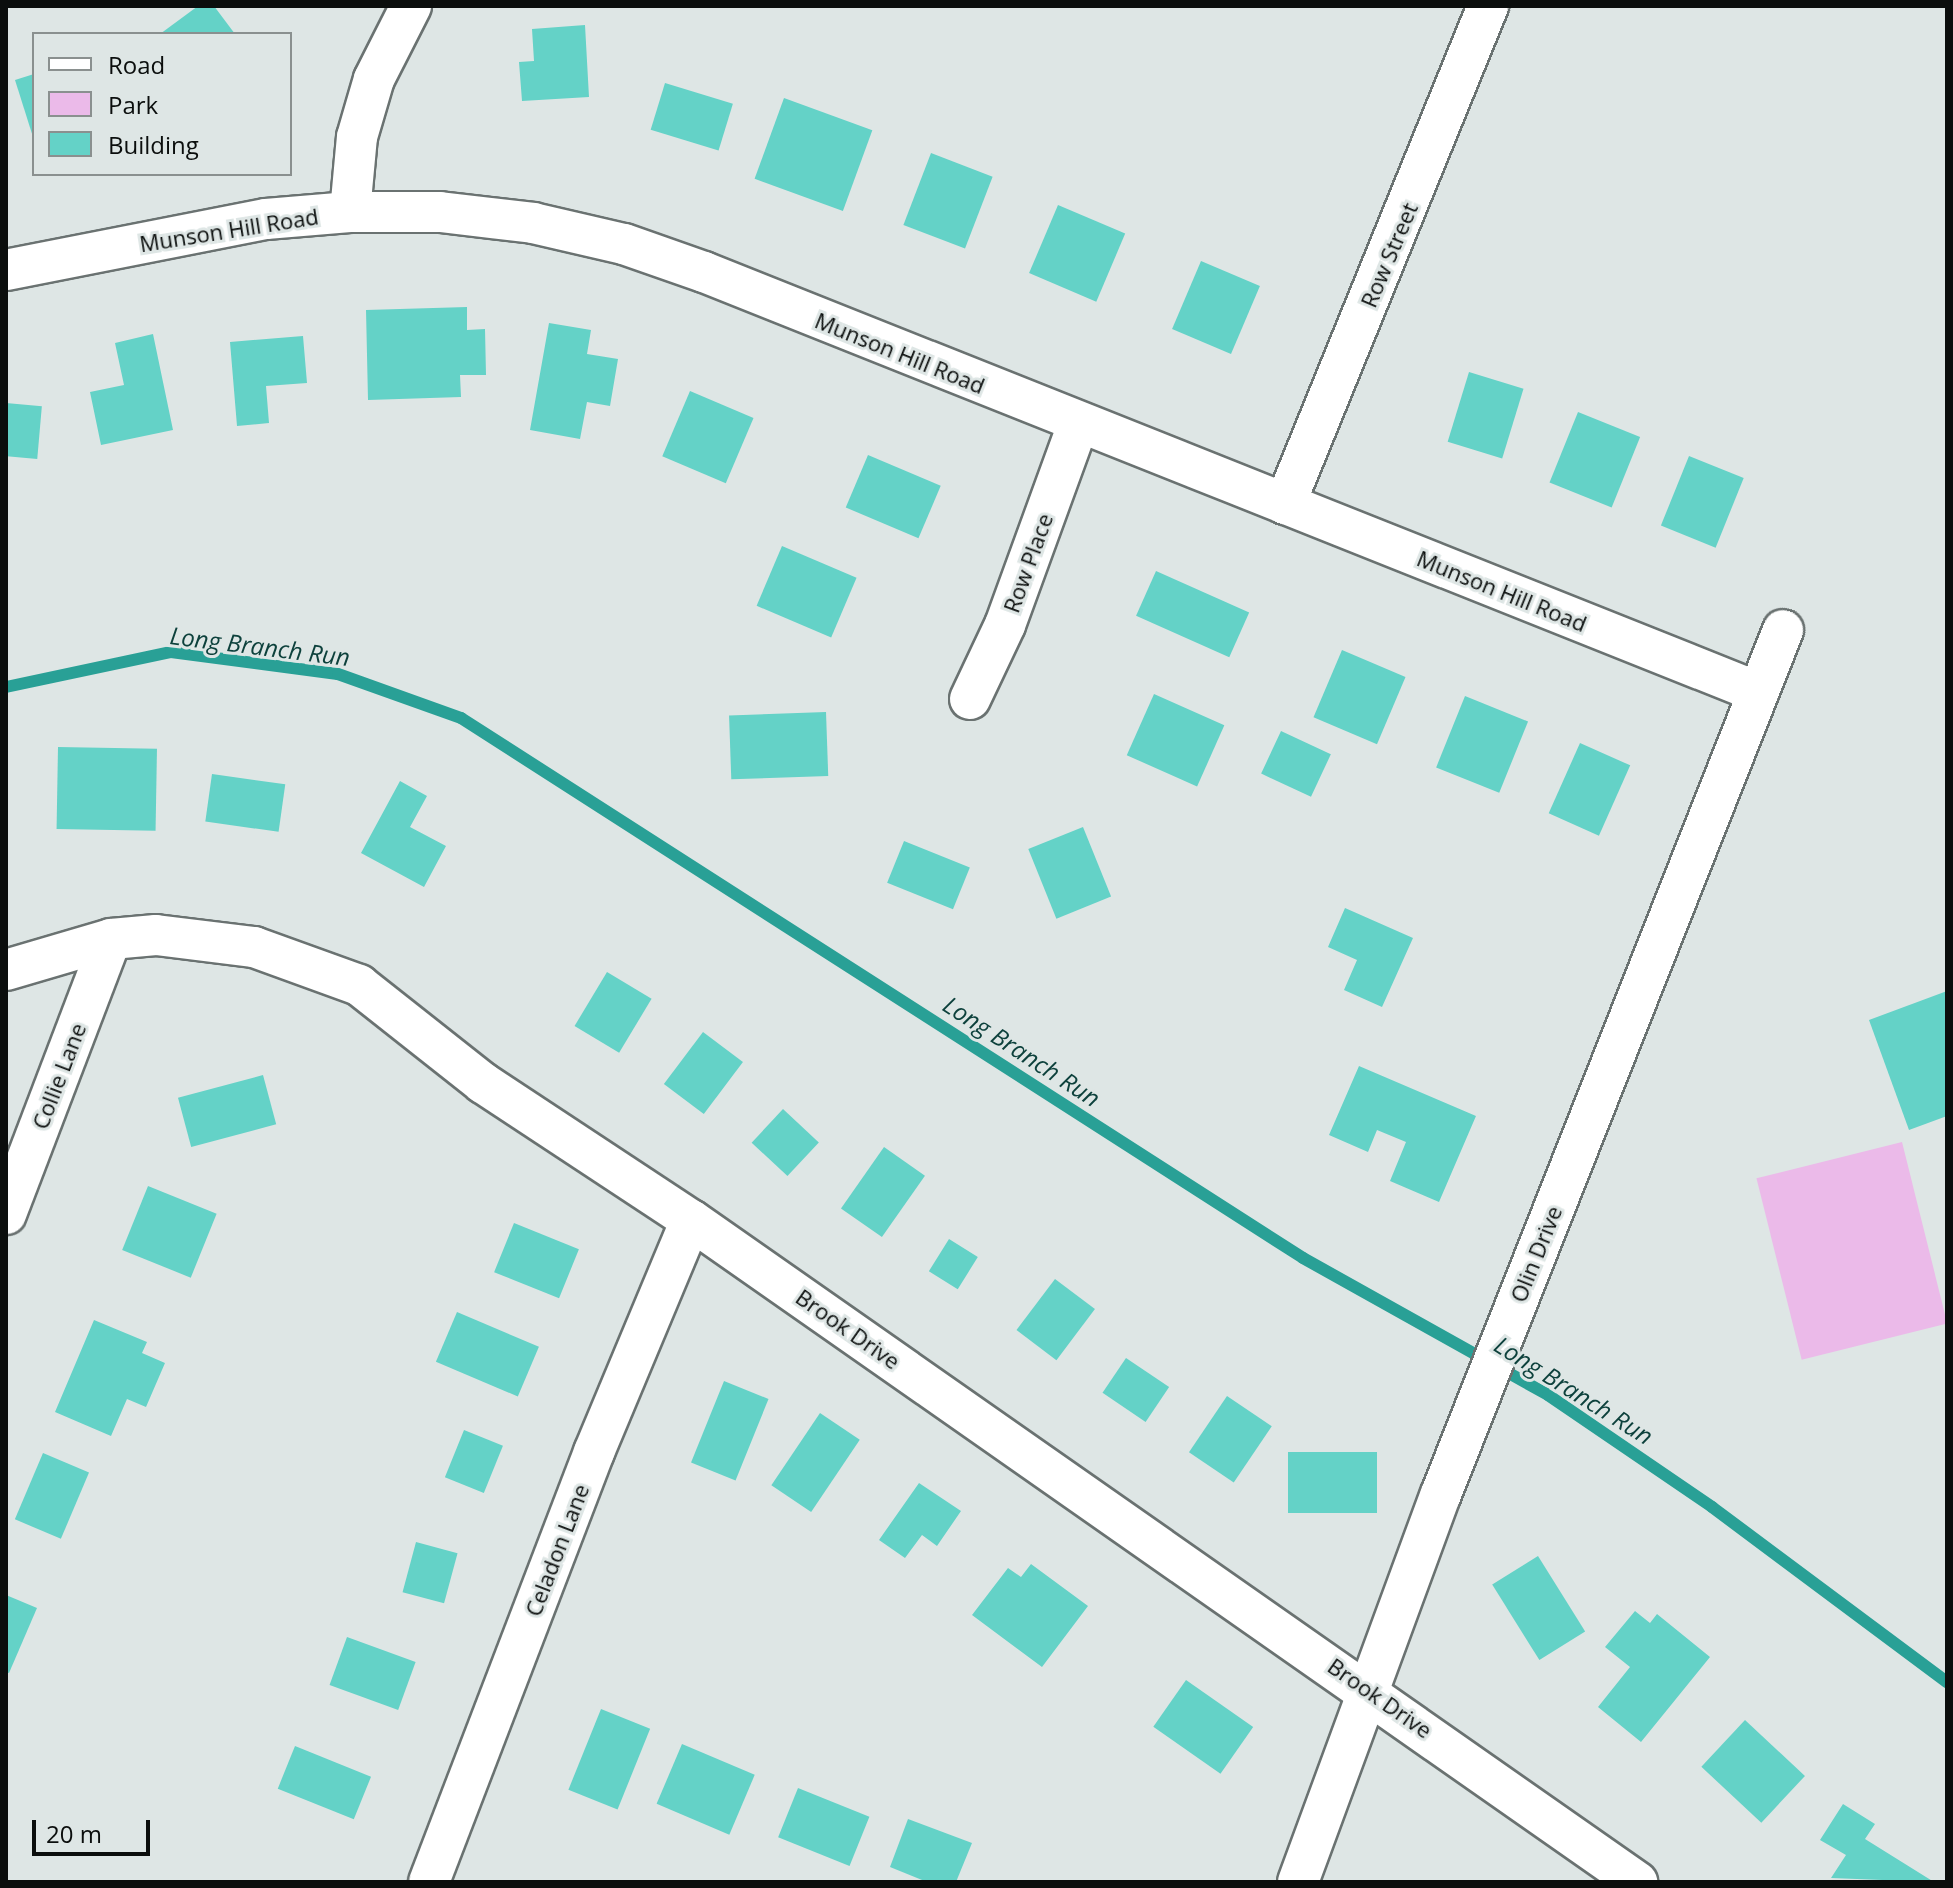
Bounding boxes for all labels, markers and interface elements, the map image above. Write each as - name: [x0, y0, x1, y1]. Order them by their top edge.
- legend: [32, 32, 292, 176]
- text: Road: [108, 48, 165, 81]
- text: Park: [108, 88, 158, 121]
- text: Building: [108, 128, 199, 161]
- street label: Row Street: [1355, 199, 1423, 311]
- street label: Munson Hill Road: [138, 203, 320, 257]
- street label: Munson Hill Road: [811, 307, 989, 399]
- street label: Row Place: [998, 510, 1058, 616]
- street label: Munson Hill Road: [1413, 545, 1591, 637]
- water label: Long Branch Run: [168, 621, 352, 671]
- water label: Long Branch Run: [938, 990, 1106, 1112]
- street label: Collie Lane: [27, 1019, 91, 1133]
- street label: Olin Drive: [1505, 1202, 1567, 1306]
- street label: Brook Drive: [791, 1284, 905, 1374]
- water label: Long Branch Run: [1490, 1330, 1658, 1450]
- street label: Celadon Lane: [520, 1480, 594, 1620]
- street label: Brook Drive: [1323, 1653, 1437, 1743]
- scale bar: [36, 1804, 154, 1854]
- text: 20 m: [46, 1817, 102, 1850]

